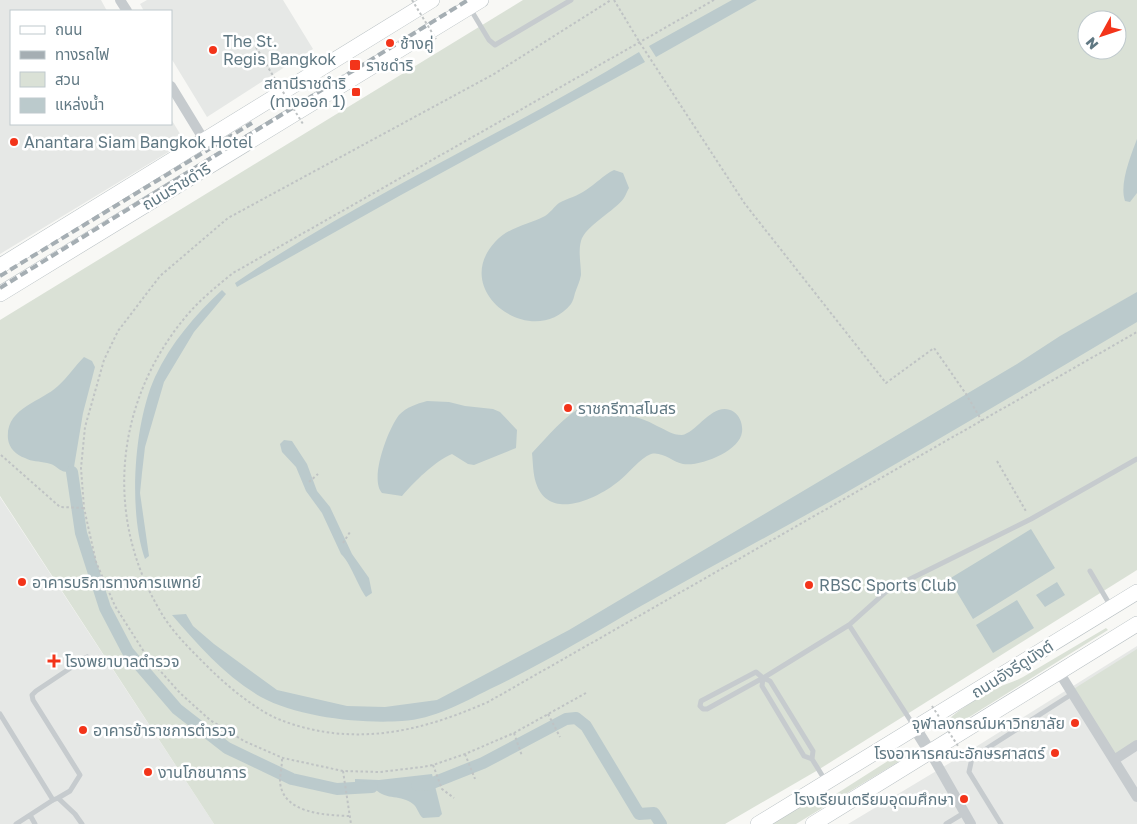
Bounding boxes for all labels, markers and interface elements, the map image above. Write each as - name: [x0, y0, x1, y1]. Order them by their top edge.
- legend: [10, 10, 172, 125]
- north arrow: [1077, 10, 1127, 60]
- text: ถนน: [55, 20, 82, 38]
- place label: The St. Regis Bangkok: [223, 31, 336, 69]
- place label: ช้างคู่: [400, 33, 434, 53]
- text: N: [1082, 34, 1102, 53]
- marker: ช้างคู่: [384, 37, 396, 49]
- marker: The St. Regis Bangkok: [207, 44, 219, 56]
- text: ทางรถไฟ: [55, 45, 109, 63]
- place label: ราชดำริ: [366, 55, 413, 75]
- marker: ราชดำริ: [348, 58, 362, 72]
- text: สวน: [55, 70, 80, 88]
- place label: สถานีราชดำริ (ทางออก 1): [264, 73, 346, 111]
- marker: สถานีราชดำริ (ทางออก 1): [350, 86, 362, 98]
- text: แหล่งน้ำ: [55, 94, 104, 113]
- place label: Anantara Siam Bangkok Hotel: [24, 132, 253, 152]
- marker: Anantara Siam Bangkok Hotel: [8, 136, 20, 148]
- street label: ถนนราชดำริ: [138, 158, 214, 214]
- place label: ราชกรีฑาสโมสร: [578, 398, 676, 418]
- marker: ราชกรีฑาสโมสร: [562, 402, 574, 414]
- place label: อาคารบริการทางการแพทย์: [32, 572, 201, 592]
- place label: RBSC Sports Club: [819, 575, 957, 595]
- marker: อาคารบริการทางการแพทย์: [16, 576, 28, 588]
- marker: RBSC Sports Club: [803, 579, 815, 591]
- street label: ถนนอังรีดูนังต์: [967, 636, 1057, 702]
- place label: โรงพยาบาลตำรวจ: [65, 651, 179, 671]
- marker: โรงพยาบาลตำรวจ: [47, 654, 61, 668]
- place label: จุฬาลงกรณ์มหาวิทยาลัย: [912, 713, 1065, 733]
- marker: จุฬาลงกรณ์มหาวิทยาลัย: [1069, 717, 1081, 729]
- place label: อาคารข้าราชการตำรวจ: [93, 720, 236, 740]
- marker: อาคารข้าราชการตำรวจ: [77, 724, 89, 736]
- place label: โรงอาหารคณะอักษรศาสตร์: [874, 743, 1046, 763]
- marker: โรงอาหารคณะอักษรศาสตร์: [1049, 747, 1061, 759]
- place label: งานโภชนาการ: [158, 762, 247, 782]
- marker: งานโภชนาการ: [142, 766, 154, 778]
- place label: โรงเรียนเตรียมอุดมศึกษา: [794, 789, 954, 809]
- marker: โรงเรียนเตรียมอุดมศึกษา: [958, 793, 970, 805]

